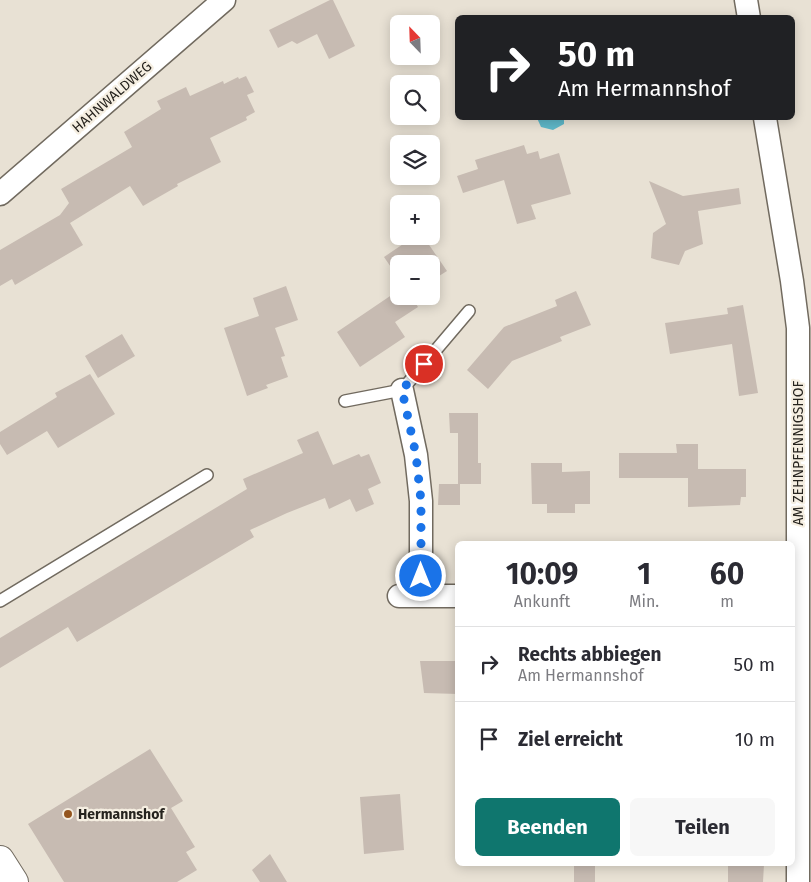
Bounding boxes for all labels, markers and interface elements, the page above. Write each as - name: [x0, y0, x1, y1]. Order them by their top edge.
- north arrow: [390, 15, 440, 65]
- map controls: [390, 15, 440, 305]
- text: 50 m: [558, 33, 635, 75]
- icon: right: [475, 35, 540, 100]
- street label: HAHNWALDWEG: [69, 58, 155, 136]
- button: search: [390, 75, 440, 125]
- text: Am Hermannshof: [558, 75, 731, 102]
- button: layers: [390, 135, 440, 185]
- button: +: [390, 195, 440, 245]
- button: −: [390, 255, 440, 305]
- pin: [403, 343, 445, 385]
- icon: arrive: [410, 350, 438, 378]
- street label: AM ZEHNPFENNIGSHOF: [790, 380, 807, 525]
- position arrow: [394, 549, 446, 601]
- text: 10:09: [506, 556, 578, 592]
- text: 1: [637, 556, 651, 592]
- text: 60: [710, 556, 744, 592]
- text: Ankunft: [514, 592, 570, 611]
- text: Min.: [629, 592, 659, 611]
- text: m: [720, 592, 734, 611]
- text: Rechts abbiegen: [518, 643, 661, 666]
- icon: right: [475, 650, 503, 678]
- text: 50 m: [734, 653, 775, 676]
- text: Am Hermannshof: [518, 666, 644, 685]
- icon: arrive: [475, 725, 503, 753]
- text: Ziel erreicht: [518, 728, 623, 751]
- text: 10 m: [735, 728, 775, 751]
- button: Beenden: [475, 798, 620, 856]
- button: Teilen: [630, 798, 775, 856]
- place label: Hermannshof: [78, 806, 166, 823]
- marker: Hermannshof: [62, 808, 74, 820]

